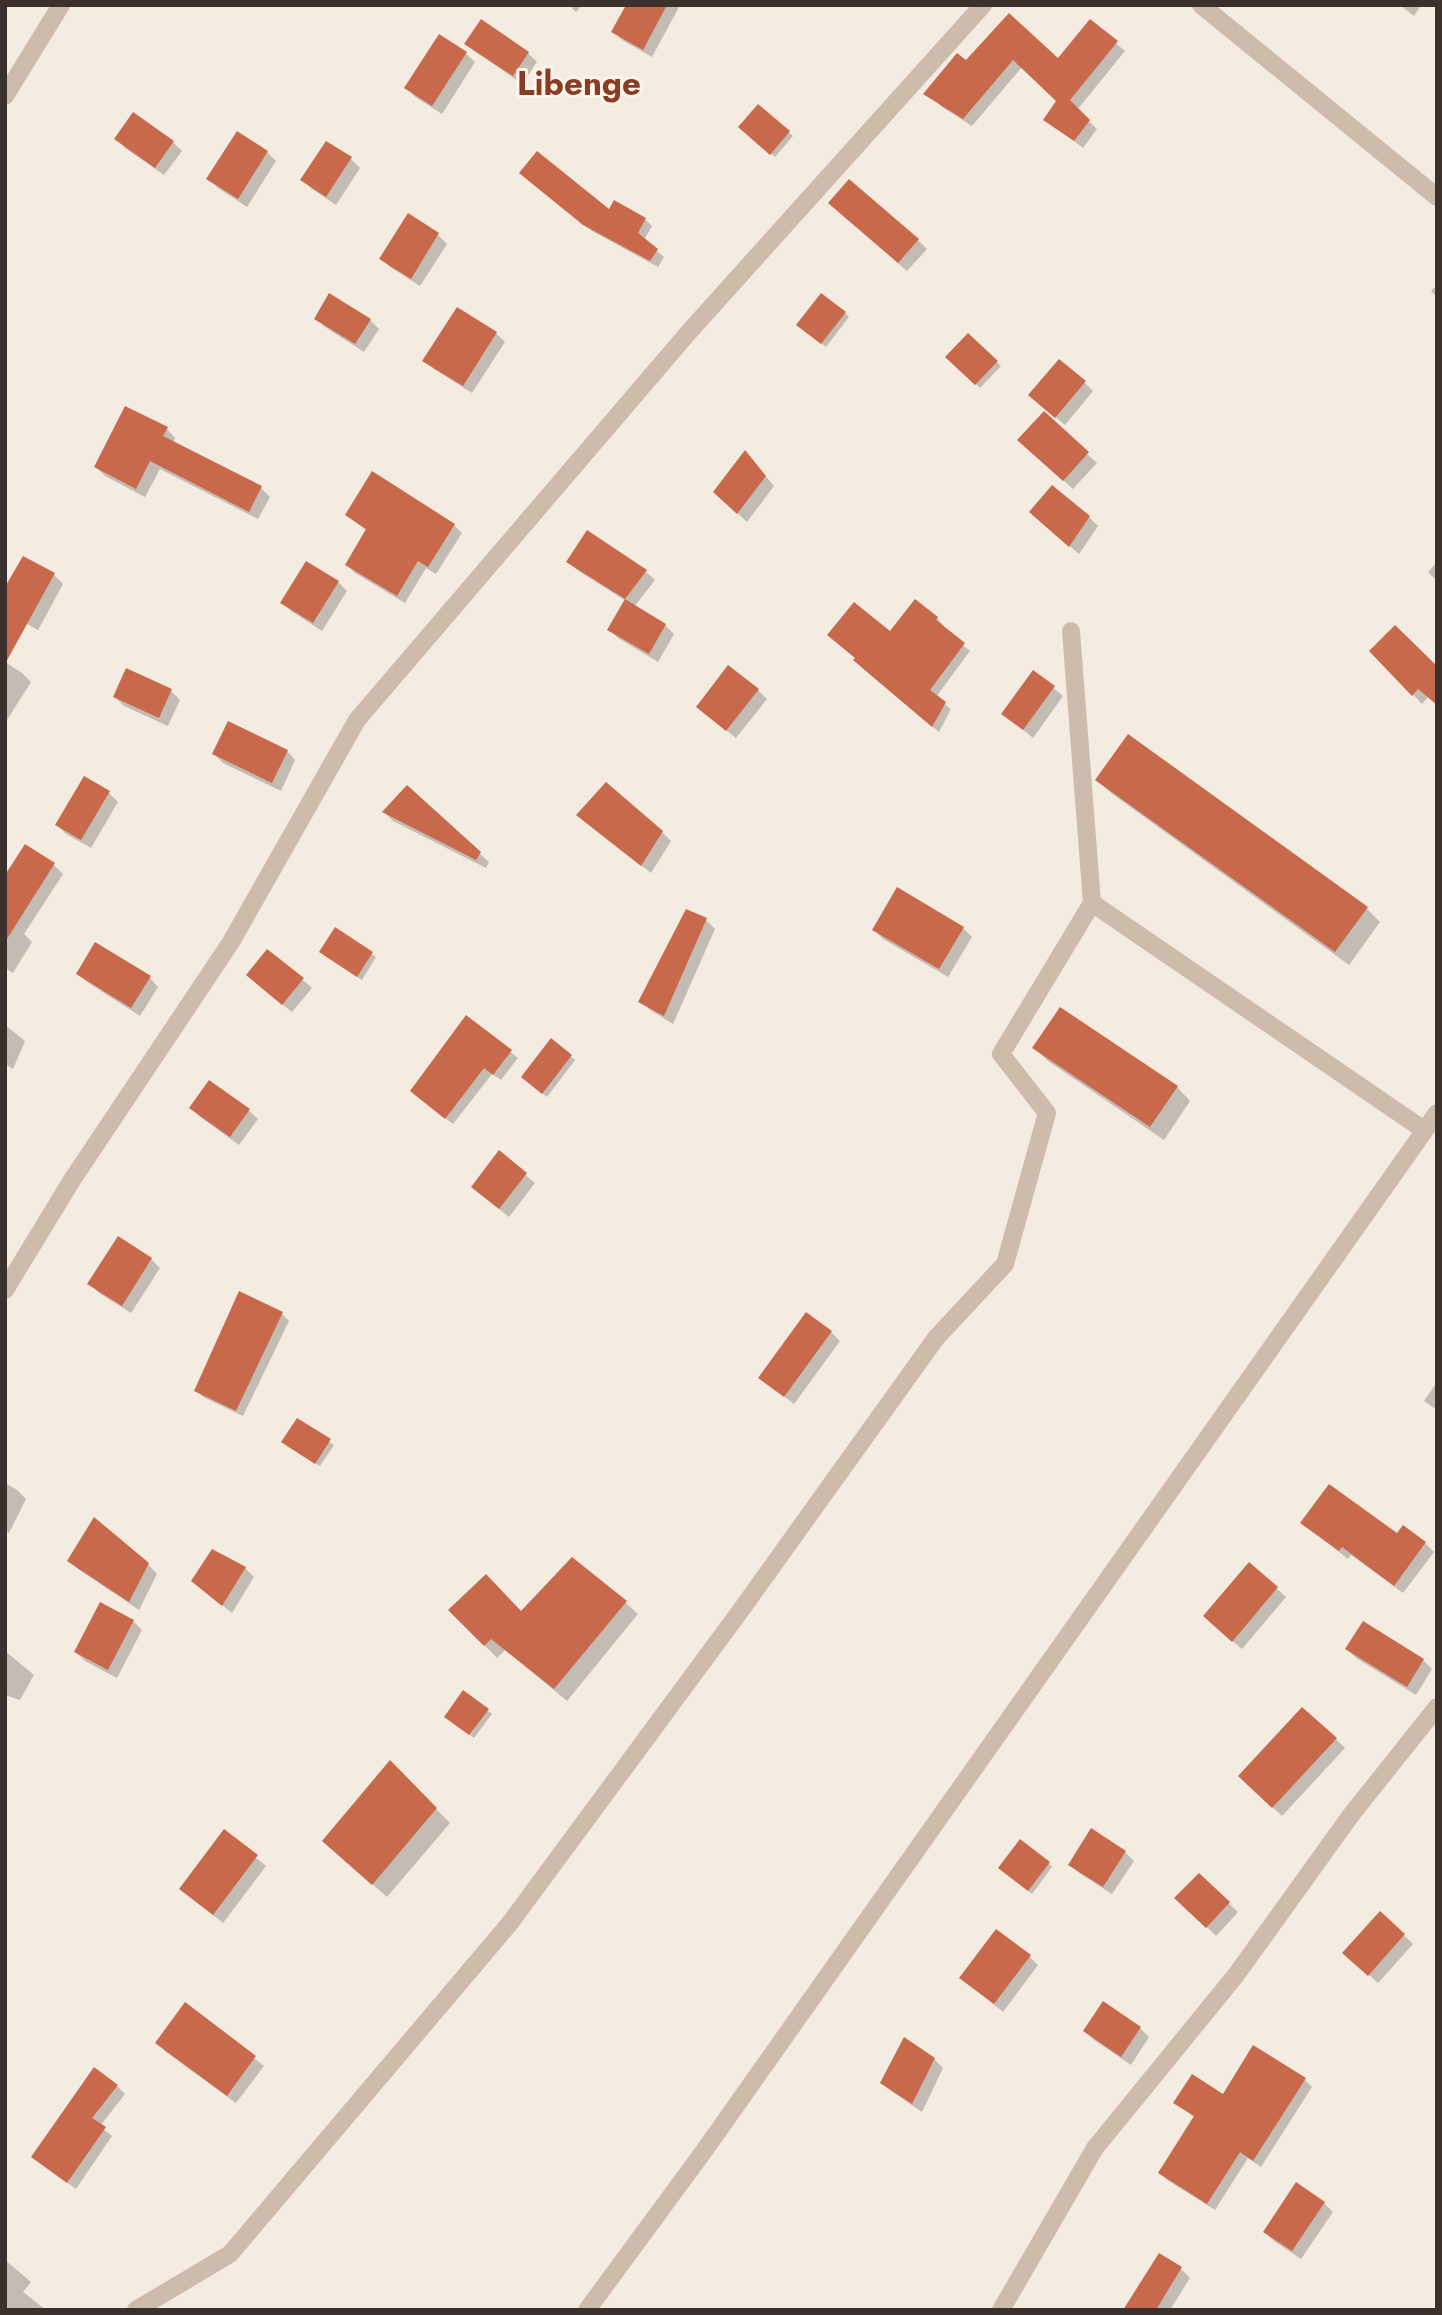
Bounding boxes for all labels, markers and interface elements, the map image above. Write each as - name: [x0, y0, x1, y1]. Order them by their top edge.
- district label: Libenge: [517, 67, 641, 107]

